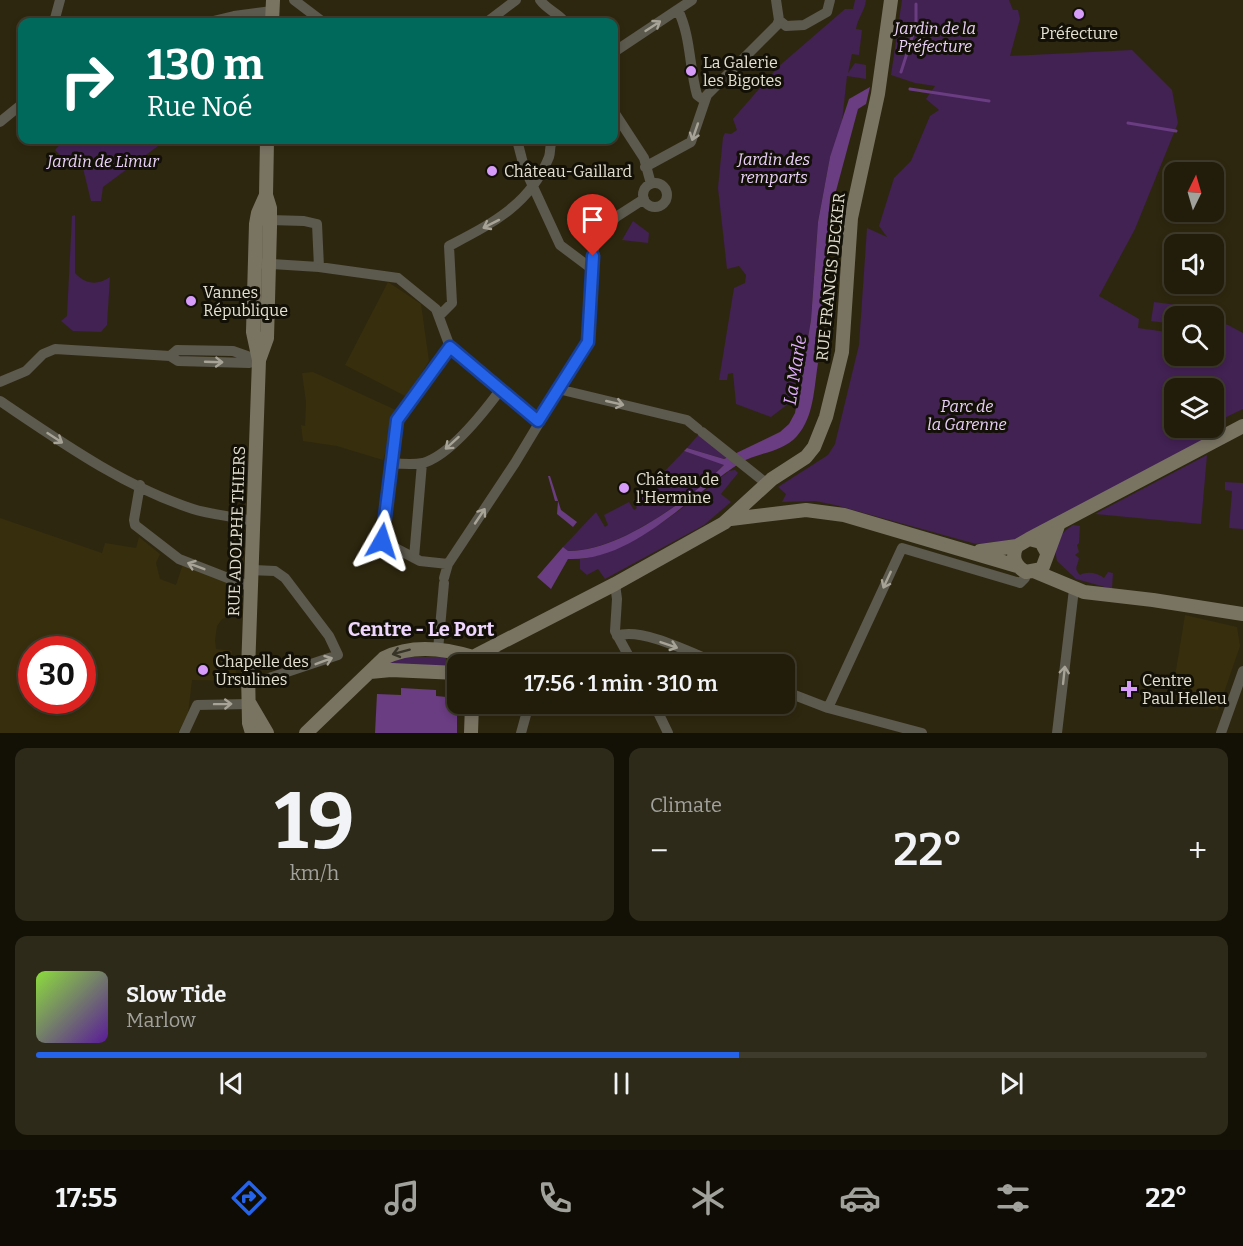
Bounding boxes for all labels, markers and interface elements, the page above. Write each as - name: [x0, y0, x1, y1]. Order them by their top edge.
- marker: Préfecture: [1072, 7, 1086, 21]
- park label: Jardin de la Préfecture: [892, 19, 976, 56]
- one-way arrow: [644, 20, 661, 32]
- place label: Préfecture: [1040, 24, 1118, 43]
- text: 130 m: [147, 40, 264, 90]
- icon: right: [48, 42, 126, 120]
- place label: La Galerie les Bigotes: [703, 53, 782, 90]
- marker: La Galerie les Bigotes: [684, 64, 698, 78]
- text: Rue Noé: [147, 91, 252, 123]
- one-way arrow: [688, 122, 699, 141]
- park label: Jardin des remparts: [736, 150, 811, 187]
- park label: Jardin de Limur: [45, 152, 160, 171]
- place label: Château-Gaillard: [504, 162, 632, 181]
- north arrow: [1164, 162, 1224, 222]
- map controls: [1164, 162, 1224, 438]
- marker: Château-Gaillard: [485, 164, 499, 178]
- street label: RUE FRANCIS DECKER: [812, 192, 849, 362]
- pin: [567, 194, 618, 256]
- icon: arrive: [576, 203, 609, 236]
- one-way arrow: [482, 219, 500, 231]
- button: sound: [1164, 234, 1224, 294]
- place label: Vannes République: [203, 283, 288, 320]
- marker: Vannes République: [184, 294, 198, 308]
- button: search: [1164, 306, 1224, 366]
- water label: La Marle: [779, 334, 811, 406]
- one-way arrow: [203, 357, 223, 368]
- button: layers: [1164, 378, 1224, 438]
- one-way arrow: [605, 397, 624, 409]
- park label: Parc de la Garenne: [927, 397, 1007, 434]
- one-way arrow: [47, 432, 63, 444]
- one-way arrow: [445, 436, 460, 450]
- street label: RUE ADOLPHE THIERS: [224, 445, 249, 617]
- place label: Château de l'Hermine: [636, 470, 719, 507]
- marker: Château de l'Hermine: [617, 481, 631, 495]
- one-way arrow: [474, 508, 486, 525]
- position arrow: [350, 509, 414, 573]
- one-way arrow: [187, 560, 206, 571]
- one-way arrow: [880, 570, 892, 588]
- district label: Centre - Le Port: [348, 617, 494, 641]
- speed limit sign: 30: [18, 636, 96, 714]
- one-way arrow: [659, 640, 678, 651]
- one-way arrow: [392, 647, 411, 659]
- place label: Chapelle des Ursulines: [215, 652, 309, 689]
- one-way arrow: [314, 654, 333, 665]
- marker: Chapelle des Ursulines: [196, 663, 210, 677]
- one-way arrow: [1058, 665, 1069, 685]
- text: 17:56 · 1 min · 310 m: [524, 670, 718, 697]
- place label: Centre Paul Helleu: [1142, 671, 1227, 708]
- marker: Centre Paul Helleu: [1120, 680, 1138, 698]
- one-way arrow: [212, 699, 232, 710]
- text: 19: [275, 775, 354, 869]
- text: Climate: [650, 793, 722, 817]
- text: 22°: [893, 823, 963, 877]
- text: −: [650, 831, 668, 871]
- text: +: [1188, 831, 1207, 871]
- text: km/h: [290, 861, 339, 885]
- text: Slow Tide: [126, 981, 226, 1008]
- text: Marlow: [126, 1008, 196, 1032]
- icon: previous: [215, 1067, 248, 1100]
- icon: pause: [605, 1067, 638, 1100]
- icon: next: [995, 1067, 1028, 1100]
- icon: directions: [228, 1177, 270, 1219]
- icon: music: [381, 1177, 423, 1219]
- icon: phone: [534, 1177, 576, 1219]
- icon: climate: [687, 1177, 729, 1219]
- icon: car: [839, 1177, 881, 1219]
- icon: filters: [992, 1177, 1034, 1219]
- text: 17:55: [55, 1182, 117, 1214]
- text: 22°: [1145, 1182, 1188, 1214]

